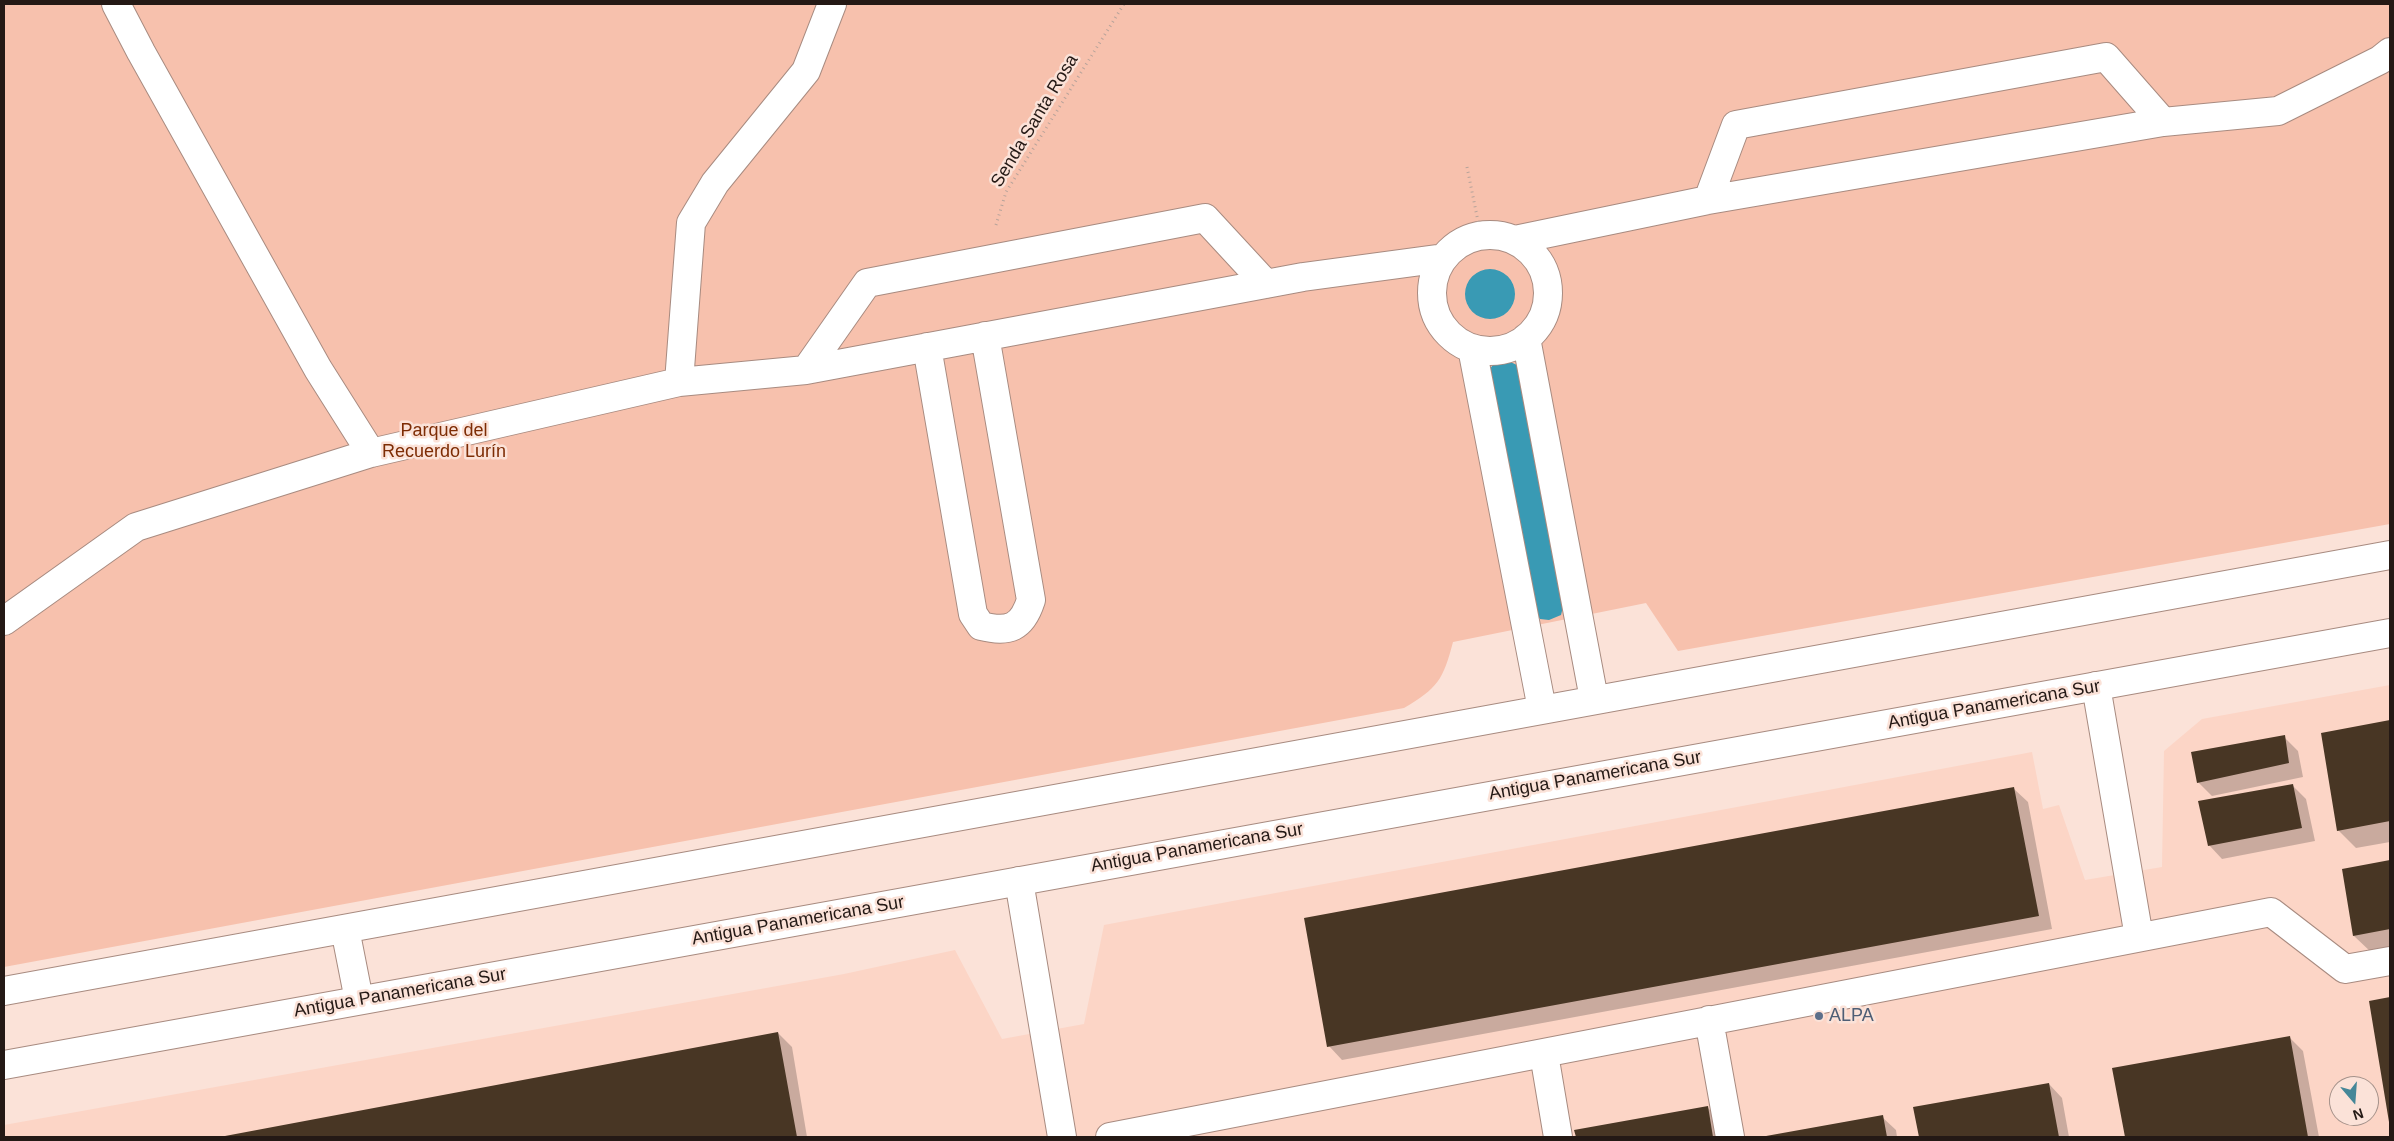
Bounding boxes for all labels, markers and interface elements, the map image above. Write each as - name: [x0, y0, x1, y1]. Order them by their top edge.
- street label: Senda Santa Rosa: [987, 51, 1083, 191]
- park label: Parque del Recuerdo Lurín: [382, 420, 506, 462]
- street label: Antigua Panamericana Sur: [1886, 676, 2102, 734]
- street label: Antigua Panamericana Sur: [1487, 747, 1703, 805]
- street label: Antigua Panamericana Sur: [1089, 819, 1305, 877]
- street label: Antigua Panamericana Sur: [690, 892, 906, 950]
- street label: Antigua Panamericana Sur: [292, 964, 508, 1022]
- place label: ALPA: [1829, 1005, 1874, 1027]
- marker: ALPA: [1813, 1010, 1825, 1022]
- north arrow: [2329, 1076, 2379, 1126]
- text: N: [2351, 1105, 2366, 1123]

